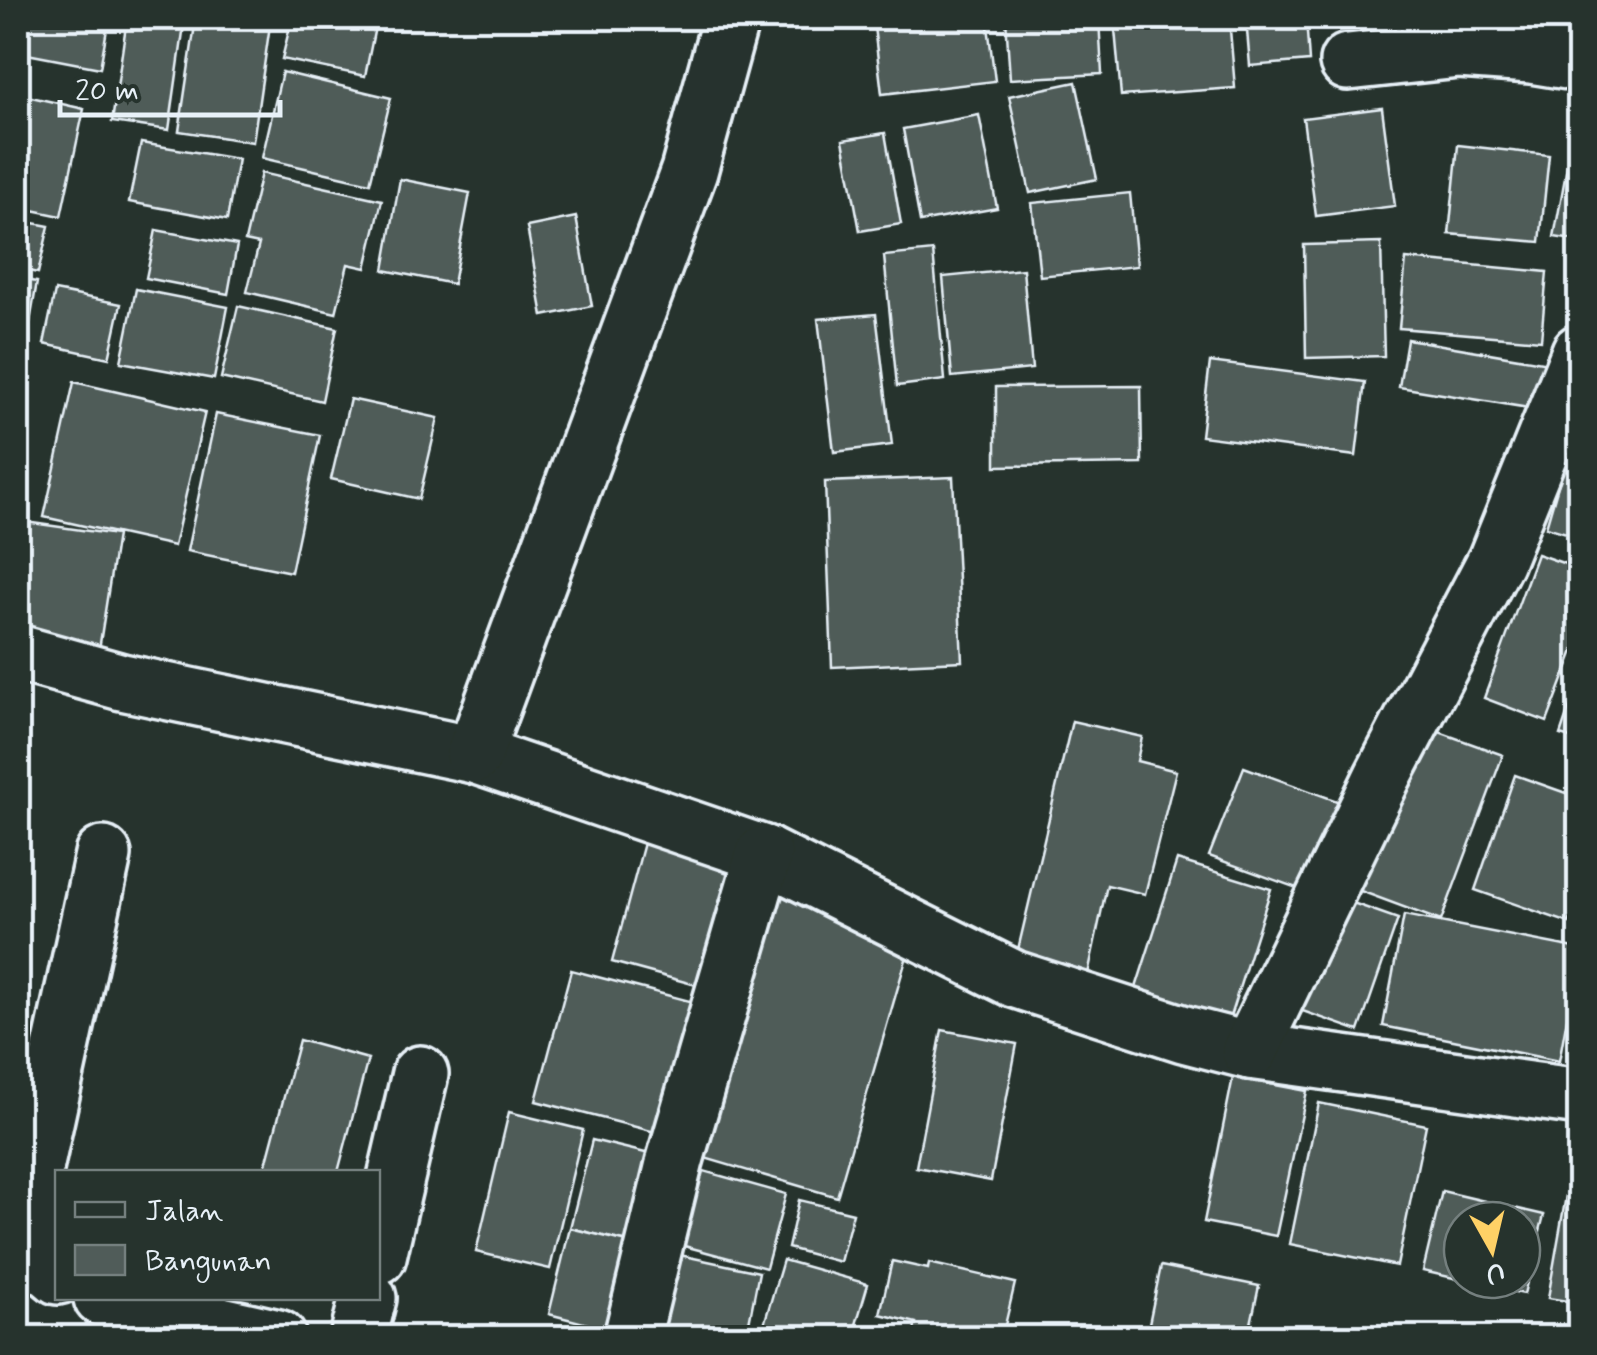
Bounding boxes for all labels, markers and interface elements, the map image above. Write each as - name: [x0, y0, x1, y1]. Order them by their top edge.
- scale bar: [60, 55, 280, 117]
- text: 20 m: [75, 72, 139, 111]
- legend: [55, 1170, 380, 1300]
- text: Jalan: [145, 1192, 224, 1231]
- north arrow: [1442, 1200, 1542, 1300]
- text: Bangunan: [145, 1242, 272, 1283]
- text: U: [1484, 1253, 1507, 1292]

